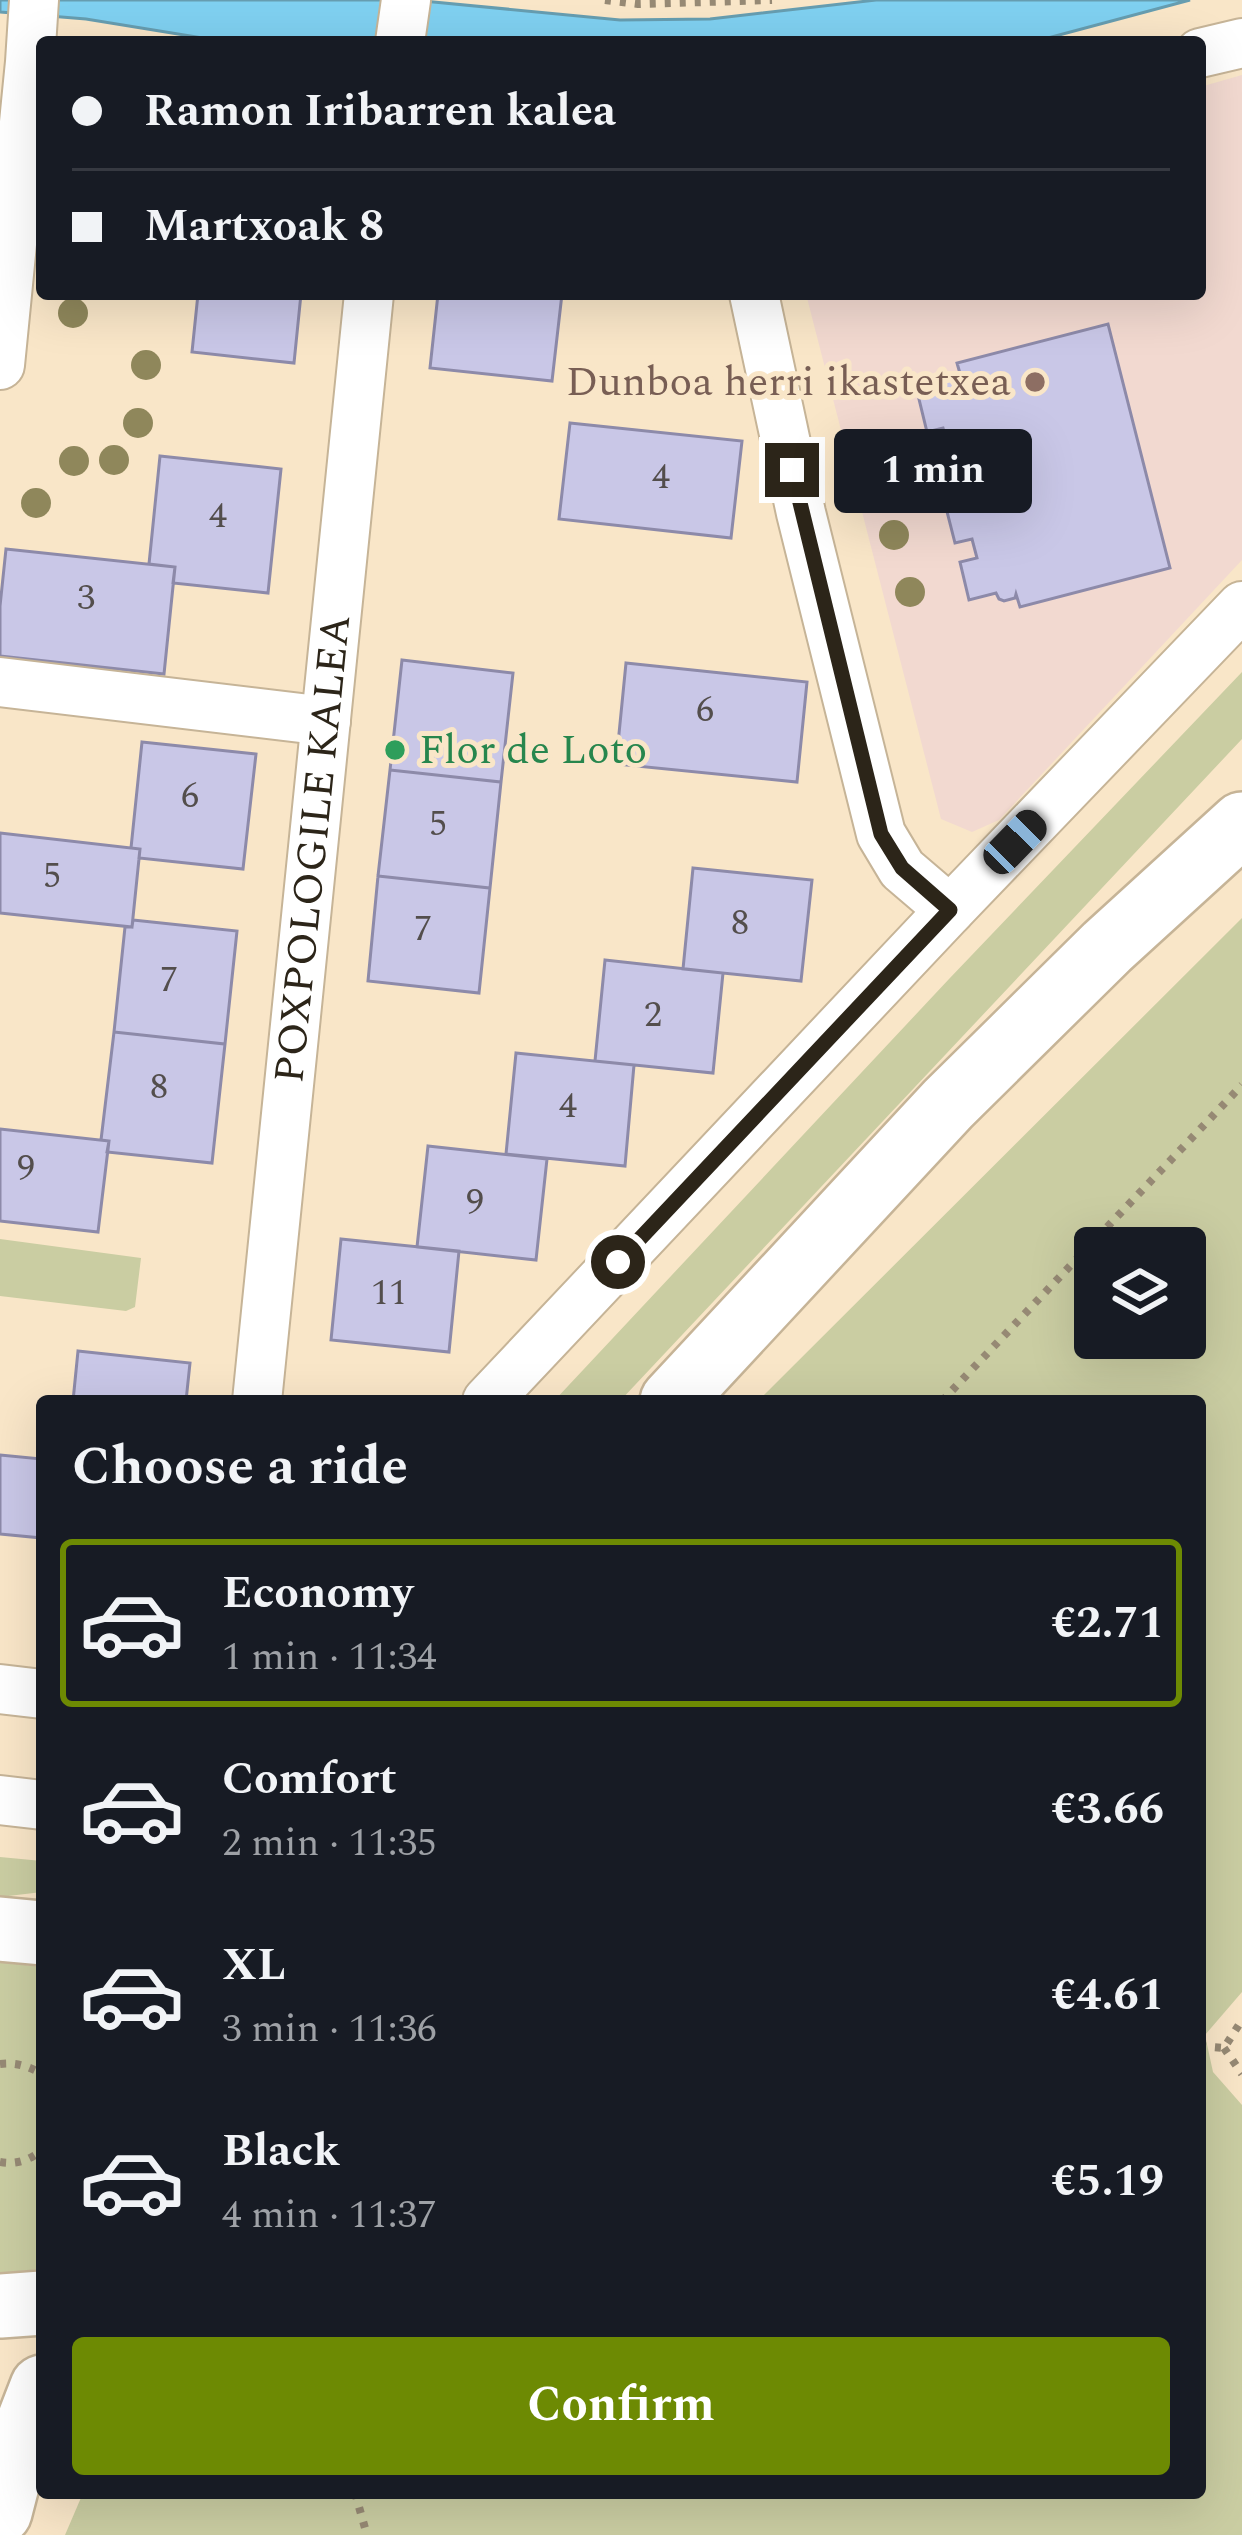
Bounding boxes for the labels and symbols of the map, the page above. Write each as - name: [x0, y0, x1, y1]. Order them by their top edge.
- place label: Dunboa herri ikastetxea: [566, 351, 1011, 414]
- marker: Dunboa herri ikastetxea: [1022, 369, 1048, 395]
- callout: 1 min: [834, 428, 1032, 512]
- route end: [765, 443, 819, 497]
- house number: 4: [652, 450, 670, 505]
- house number: 4: [209, 489, 227, 544]
- house number: 3: [77, 571, 95, 626]
- street label: POXPOLOGILE KALEA: [258, 612, 368, 1086]
- house number: 6: [696, 683, 714, 738]
- place label: Flor de Loto: [419, 719, 647, 782]
- marker: Flor de Loto: [382, 737, 408, 763]
- house number: 6: [181, 769, 199, 824]
- house number: 5: [429, 797, 447, 852]
- car: [977, 804, 1053, 880]
- house number: 5: [43, 849, 61, 904]
- house number: 8: [731, 896, 749, 951]
- house number: 7: [414, 902, 432, 957]
- house number: 7: [160, 953, 178, 1008]
- house number: 2: [644, 988, 662, 1043]
- house number: 8: [150, 1060, 168, 1115]
- house number: 4: [559, 1079, 577, 1134]
- house number: 9: [17, 1141, 35, 1196]
- house number: 9: [466, 1175, 484, 1230]
- route start: [591, 1235, 645, 1289]
- house number: 11: [371, 1266, 407, 1321]

